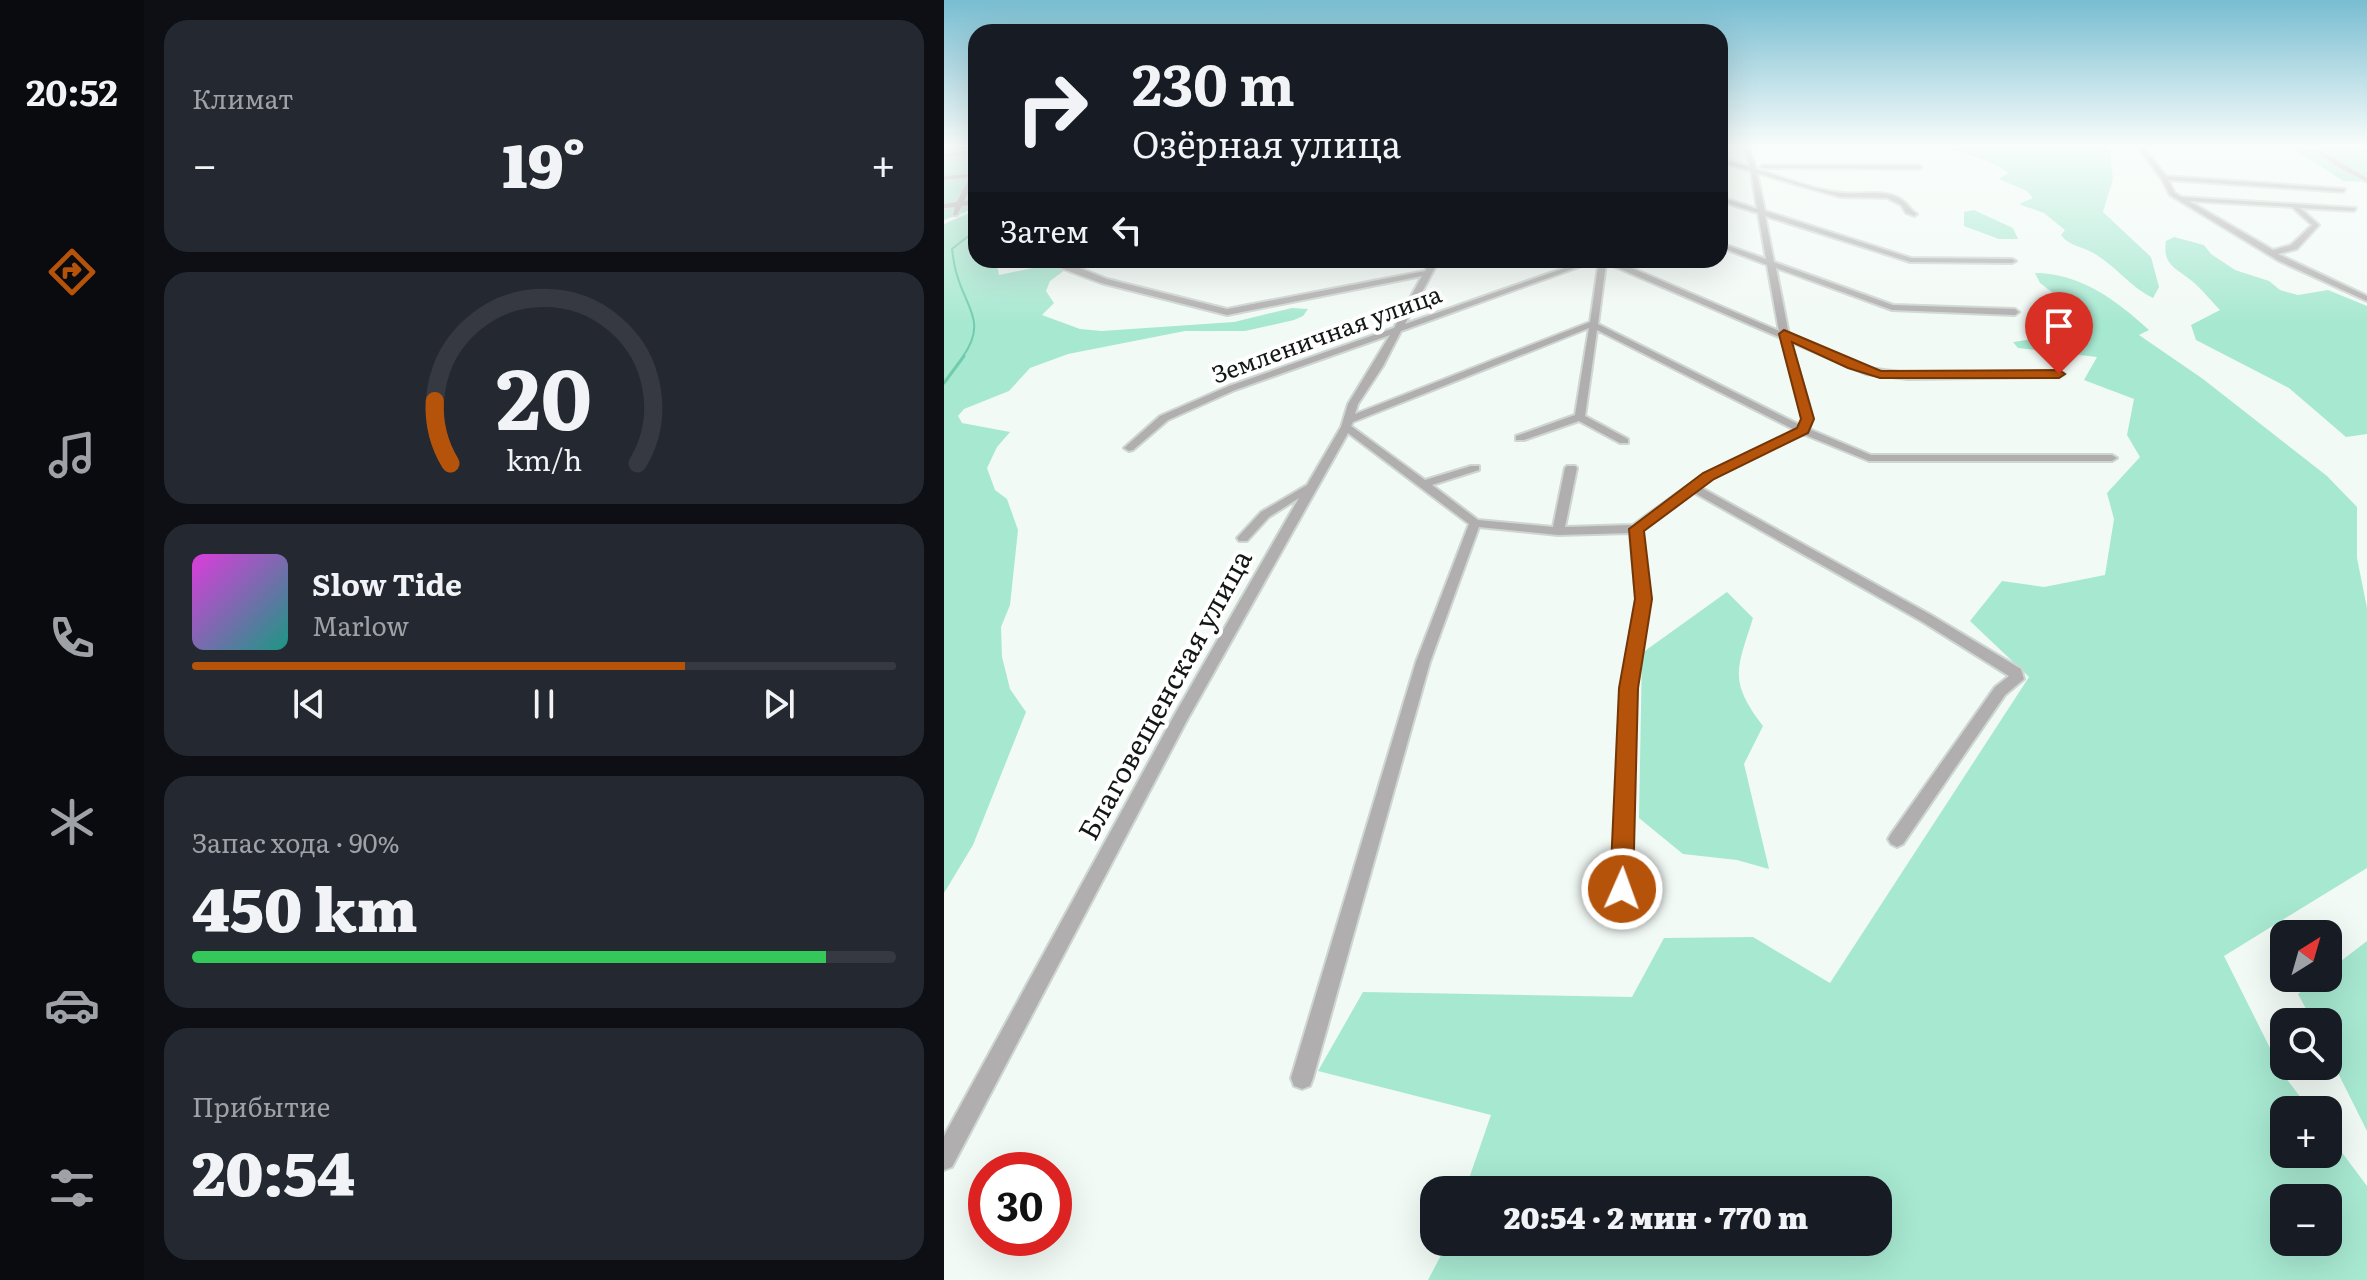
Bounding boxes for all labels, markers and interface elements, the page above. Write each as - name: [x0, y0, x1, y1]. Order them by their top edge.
- text: 230 m: [1132, 40, 1295, 123]
- icon: right: [1000, 56, 1104, 160]
- text: 20:52: [26, 64, 118, 117]
- text: Климат: [192, 78, 293, 117]
- text: Озёрная улица: [1132, 116, 1401, 169]
- text: 19°: [502, 117, 586, 206]
- text: −: [192, 129, 218, 195]
- text: +: [870, 129, 896, 195]
- text: Затем: [1000, 208, 1089, 252]
- icon: left: [1105, 208, 1149, 252]
- icon: directions: [44, 244, 100, 300]
- street label: Земленичная улица: [1206, 275, 1446, 390]
- pin: [2025, 292, 2093, 374]
- icon: arrive: [2037, 304, 2081, 348]
- text: 20: [496, 332, 592, 456]
- icon: music: [44, 427, 100, 483]
- text: km/h: [506, 437, 582, 480]
- street label: Благовещенская улица: [1066, 541, 1261, 847]
- text: Slow Tide: [312, 561, 462, 605]
- text: Marlow: [312, 605, 409, 644]
- icon: phone: [44, 610, 100, 666]
- icon: previous: [287, 682, 331, 726]
- icon: pause: [522, 682, 566, 726]
- icon: next: [757, 682, 801, 726]
- icon: climate: [44, 794, 100, 850]
- text: Запас хода · 90%: [192, 822, 400, 861]
- position arrow: [1580, 847, 1664, 931]
- text: 450 km: [192, 861, 417, 950]
- north arrow: [2270, 920, 2342, 992]
- map controls: [2270, 920, 2342, 1256]
- icon: car: [44, 977, 100, 1033]
- button: search: [2270, 1008, 2342, 1080]
- text: Прибытие: [192, 1086, 330, 1125]
- button: +: [2270, 1096, 2342, 1168]
- text: 20:54: [192, 1125, 355, 1214]
- speed limit sign: 30: [968, 1152, 1072, 1256]
- icon: filters: [44, 1160, 100, 1216]
- button: −: [2270, 1184, 2342, 1256]
- text: 20:54 · 2 мин · 770 m: [1504, 1194, 1808, 1238]

